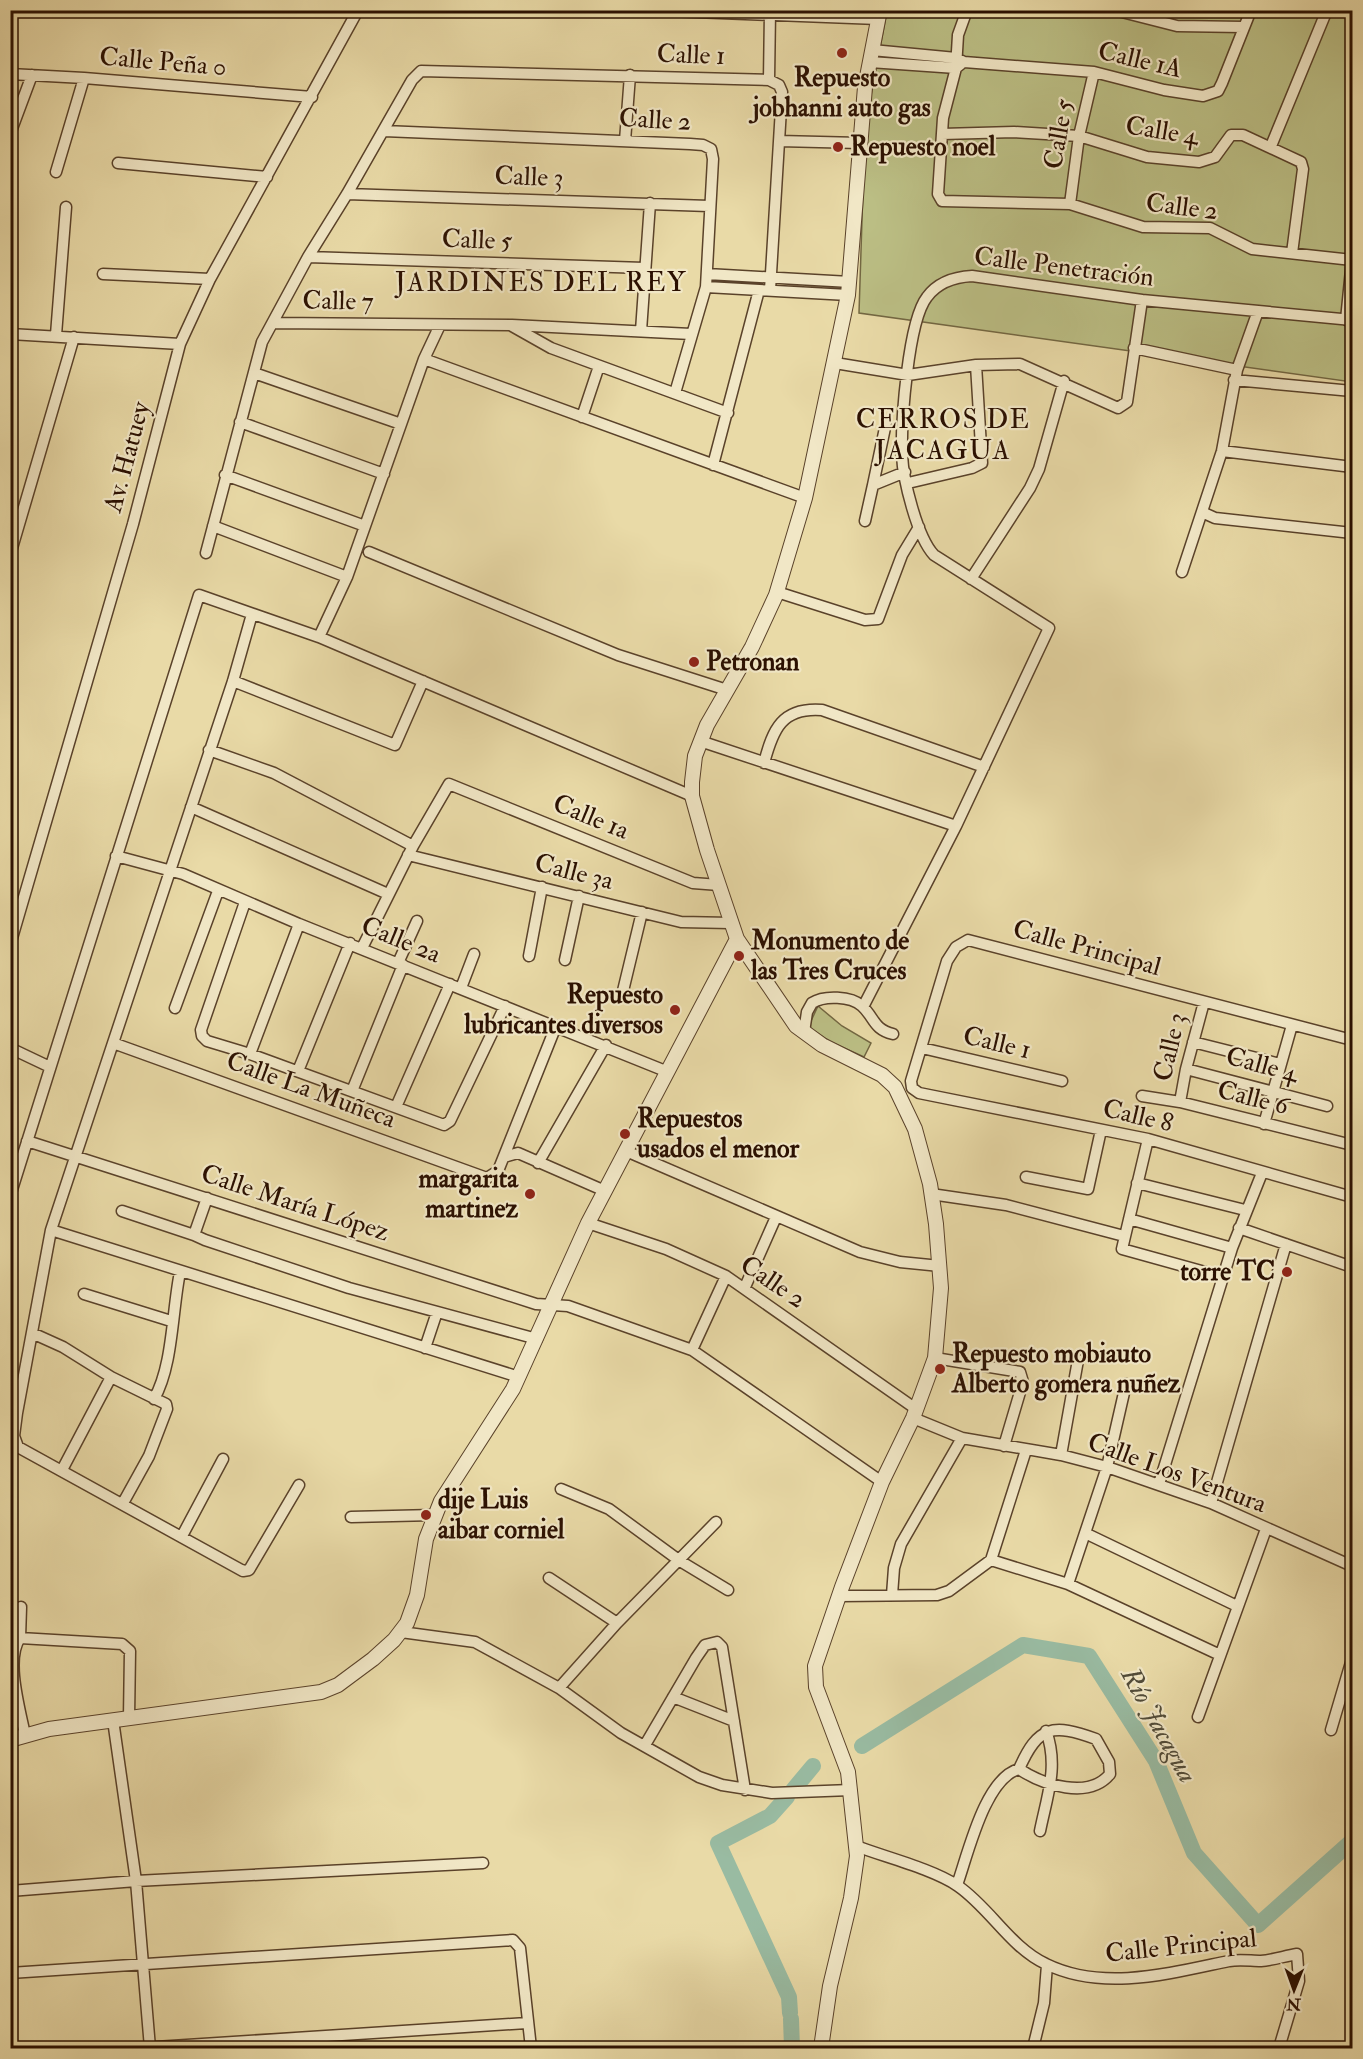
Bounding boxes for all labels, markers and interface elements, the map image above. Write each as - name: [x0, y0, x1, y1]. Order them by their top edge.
- street label: Calle 1A: [1095, 35, 1185, 85]
- street label: Calle 1: [656, 38, 726, 72]
- street label: Calle Peña 0: [98, 41, 228, 83]
- marker: Repuesto jobhanni auto gas: [835, 46, 849, 60]
- place label: Repuesto jobhanni auto gas: [748, 62, 931, 125]
- street label: Calle 5: [1037, 96, 1081, 172]
- street label: Calle 2: [618, 102, 692, 138]
- street label: Calle 4: [1123, 109, 1202, 153]
- place label: Repuesto noel: [850, 131, 996, 164]
- marker: Repuesto noel: [831, 140, 845, 154]
- street label: Calle 3: [494, 160, 564, 194]
- street label: Calle 2: [1144, 187, 1220, 227]
- street label: Calle 5: [441, 223, 513, 257]
- street label: Calle Penetración: [972, 240, 1156, 294]
- district label: JARDINES DEL REY: [394, 266, 687, 299]
- street label: Calle 7: [302, 284, 374, 318]
- street label: Av. Hatuey: [97, 398, 157, 517]
- district label: CERROS DE JACAGUA: [856, 403, 1030, 467]
- place label: Petronan: [706, 646, 800, 678]
- marker: Petronan: [687, 655, 701, 669]
- street label: Calle 1a: [548, 787, 634, 847]
- street label: Calle 3a: [531, 847, 617, 897]
- street label: Calle 2a: [356, 910, 446, 971]
- street label: Calle Principal: [1009, 913, 1165, 984]
- place label: Monumento de las Tres Cruces: [750, 925, 909, 987]
- marker: Monumento de las Tres Cruces: [732, 949, 746, 963]
- place label: Repuesto lubricantes diversos: [463, 979, 663, 1041]
- marker: Repuesto lubricantes diversos: [668, 1003, 682, 1017]
- street label: Calle 3: [1147, 1010, 1193, 1084]
- street label: Calle 1: [960, 1020, 1034, 1066]
- street label: Calle 4: [1223, 1040, 1302, 1090]
- street label: Calle La Muñeca: [222, 1045, 400, 1136]
- street label: Calle 6: [1214, 1074, 1294, 1123]
- street label: Calle 8: [1100, 1092, 1176, 1140]
- place label: Repuestos usados el menor: [636, 1103, 800, 1165]
- marker: Repuestos usados el menor: [618, 1127, 632, 1141]
- street label: Calle María López: [197, 1158, 393, 1250]
- place label: margarita martinez: [419, 1163, 519, 1225]
- marker: margarita martinez: [523, 1187, 537, 1201]
- street label: Calle 2: [734, 1248, 812, 1316]
- place label: torre TC: [1180, 1256, 1275, 1288]
- marker: torre TC: [1280, 1265, 1294, 1279]
- place label: Repuesto mobiauto Alberto gomera nuñez: [951, 1338, 1181, 1401]
- marker: Repuesto mobiauto Alberto gomera nuñez: [933, 1362, 947, 1376]
- street label: Calle Los Ventura: [1083, 1426, 1271, 1520]
- place label: dije Luis aibar corniel: [438, 1484, 565, 1546]
- marker: dije Luis aibar corniel: [419, 1508, 433, 1522]
- water label: Río Jacagua: [1113, 1661, 1204, 1788]
- street label: Calle Principal: [1104, 1922, 1259, 1971]
- north arrow: [1264, 1960, 1324, 2020]
- text: N: [1286, 1994, 1302, 2014]

